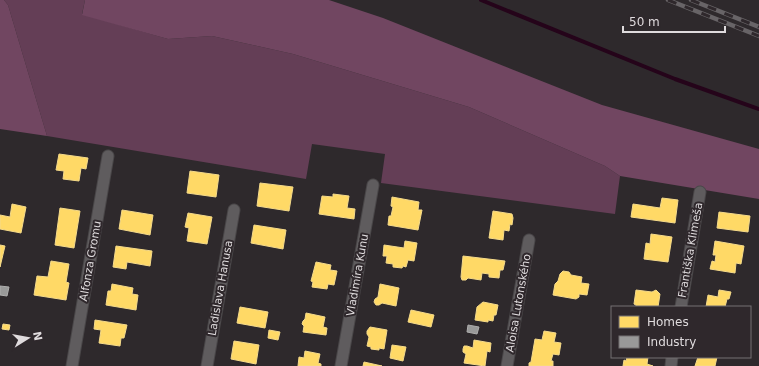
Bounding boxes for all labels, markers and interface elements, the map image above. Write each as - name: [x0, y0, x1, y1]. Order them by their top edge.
- scale bar: [623, 8, 725, 34]
- text: 50 m: [629, 15, 660, 29]
- street label: Františka Klimeša: [676, 201, 705, 299]
- street label: Alfonza Gromu: [77, 220, 104, 302]
- street label: Vladimíra Kunu: [344, 233, 371, 317]
- street label: Ladislava Hanusa: [206, 239, 235, 337]
- street label: Aloisa Lutonského: [503, 253, 534, 353]
- legend: [611, 306, 751, 358]
- text: Homes: [647, 315, 689, 329]
- north arrow: [8, 318, 48, 358]
- text: N: [30, 330, 45, 342]
- text: Industry: [647, 335, 696, 349]

